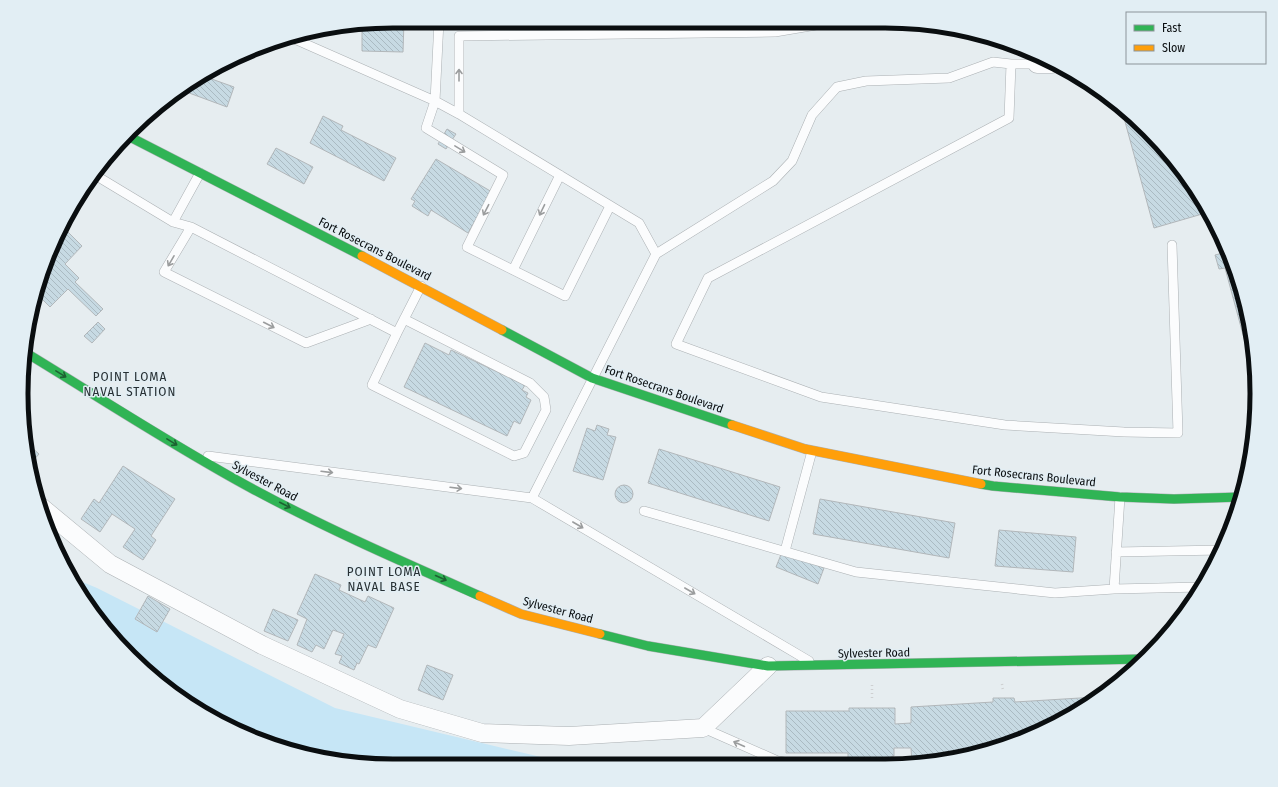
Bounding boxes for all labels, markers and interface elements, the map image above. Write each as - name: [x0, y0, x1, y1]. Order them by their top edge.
- legend: [1126, 12, 1266, 64]
- text: Fast: [1162, 21, 1181, 35]
- text: Slow: [1162, 41, 1185, 55]
- one-way arrow: [455, 69, 463, 82]
- one-way arrow: [454, 145, 466, 153]
- one-way arrow: [482, 203, 489, 215]
- one-way arrow: [538, 204, 546, 216]
- street label: Fort Rosecrans Boulevard: [316, 215, 434, 283]
- one-way arrow: [167, 255, 175, 266]
- one-way arrow: [262, 321, 274, 329]
- street label: Fort Rosecrans Boulevard: [603, 362, 725, 416]
- district label: POINT LOMA NAVAL STATION: [84, 369, 176, 399]
- one-way arrow: [55, 371, 67, 379]
- one-way arrow: [166, 438, 177, 446]
- street label: Sylvester Road: [230, 458, 300, 504]
- street label: Fort Rosecrans Boulevard: [971, 463, 1097, 489]
- one-way arrow: [320, 468, 333, 476]
- one-way arrow: [449, 485, 462, 492]
- one-way arrow: [279, 502, 291, 509]
- one-way arrow: [572, 522, 584, 530]
- district label: POINT LOMA NAVAL BASE: [347, 564, 421, 594]
- one-way arrow: [434, 575, 446, 583]
- one-way arrow: [684, 588, 696, 596]
- street label: Sylvester Road: [521, 594, 595, 626]
- street label: Sylvester Road: [838, 645, 910, 661]
- one-way arrow: [734, 740, 746, 747]

